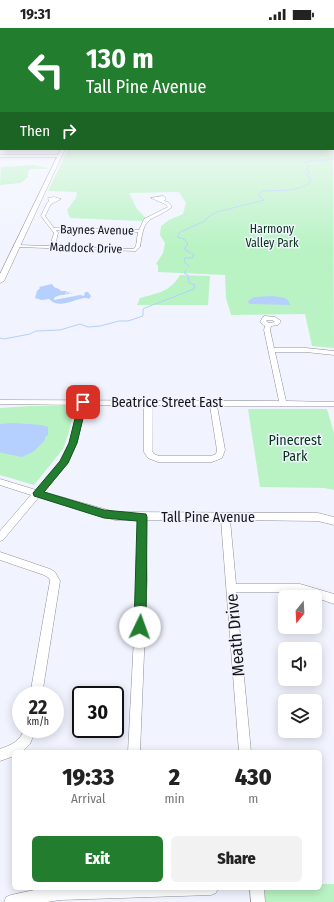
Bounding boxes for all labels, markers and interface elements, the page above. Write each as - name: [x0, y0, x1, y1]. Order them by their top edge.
- text: 19:31: [20, 5, 51, 23]
- text: 130 m: [86, 42, 154, 75]
- icon: left: [20, 44, 72, 96]
- text: Tall Pine Avenue: [86, 76, 206, 98]
- icon: right: [58, 120, 80, 142]
- text: Then: [20, 122, 50, 140]
- street label: Baynes Avenue: [60, 222, 134, 238]
- park label: Harmony Valley Park: [245, 222, 299, 250]
- street label: Maddock Drive: [50, 240, 123, 256]
- pin: [66, 385, 100, 419]
- icon: arrive: [72, 391, 94, 413]
- street label: Beatrice Street East: [111, 394, 223, 411]
- park label: Pinecrest Park: [268, 432, 322, 465]
- street label: Tall Pine Avenue: [161, 509, 255, 526]
- north arrow: [278, 590, 322, 634]
- map controls: [278, 590, 322, 738]
- street label: Meath Drive: [221, 593, 250, 677]
- position arrow: [119, 606, 161, 648]
- button: sound: [278, 642, 322, 686]
- speed limit sign: 30: [72, 686, 124, 738]
- button: layers: [278, 694, 322, 738]
- text: 22: [29, 695, 47, 719]
- text: km/h: [27, 716, 49, 728]
- text: 19:33: [62, 763, 114, 791]
- text: 2: [169, 763, 180, 791]
- text: 430: [235, 763, 272, 791]
- text: Arrival: [71, 791, 105, 806]
- text: min: [164, 791, 185, 806]
- text: m: [248, 791, 258, 806]
- button: Exit: [32, 836, 163, 882]
- button: Share: [171, 836, 302, 882]

